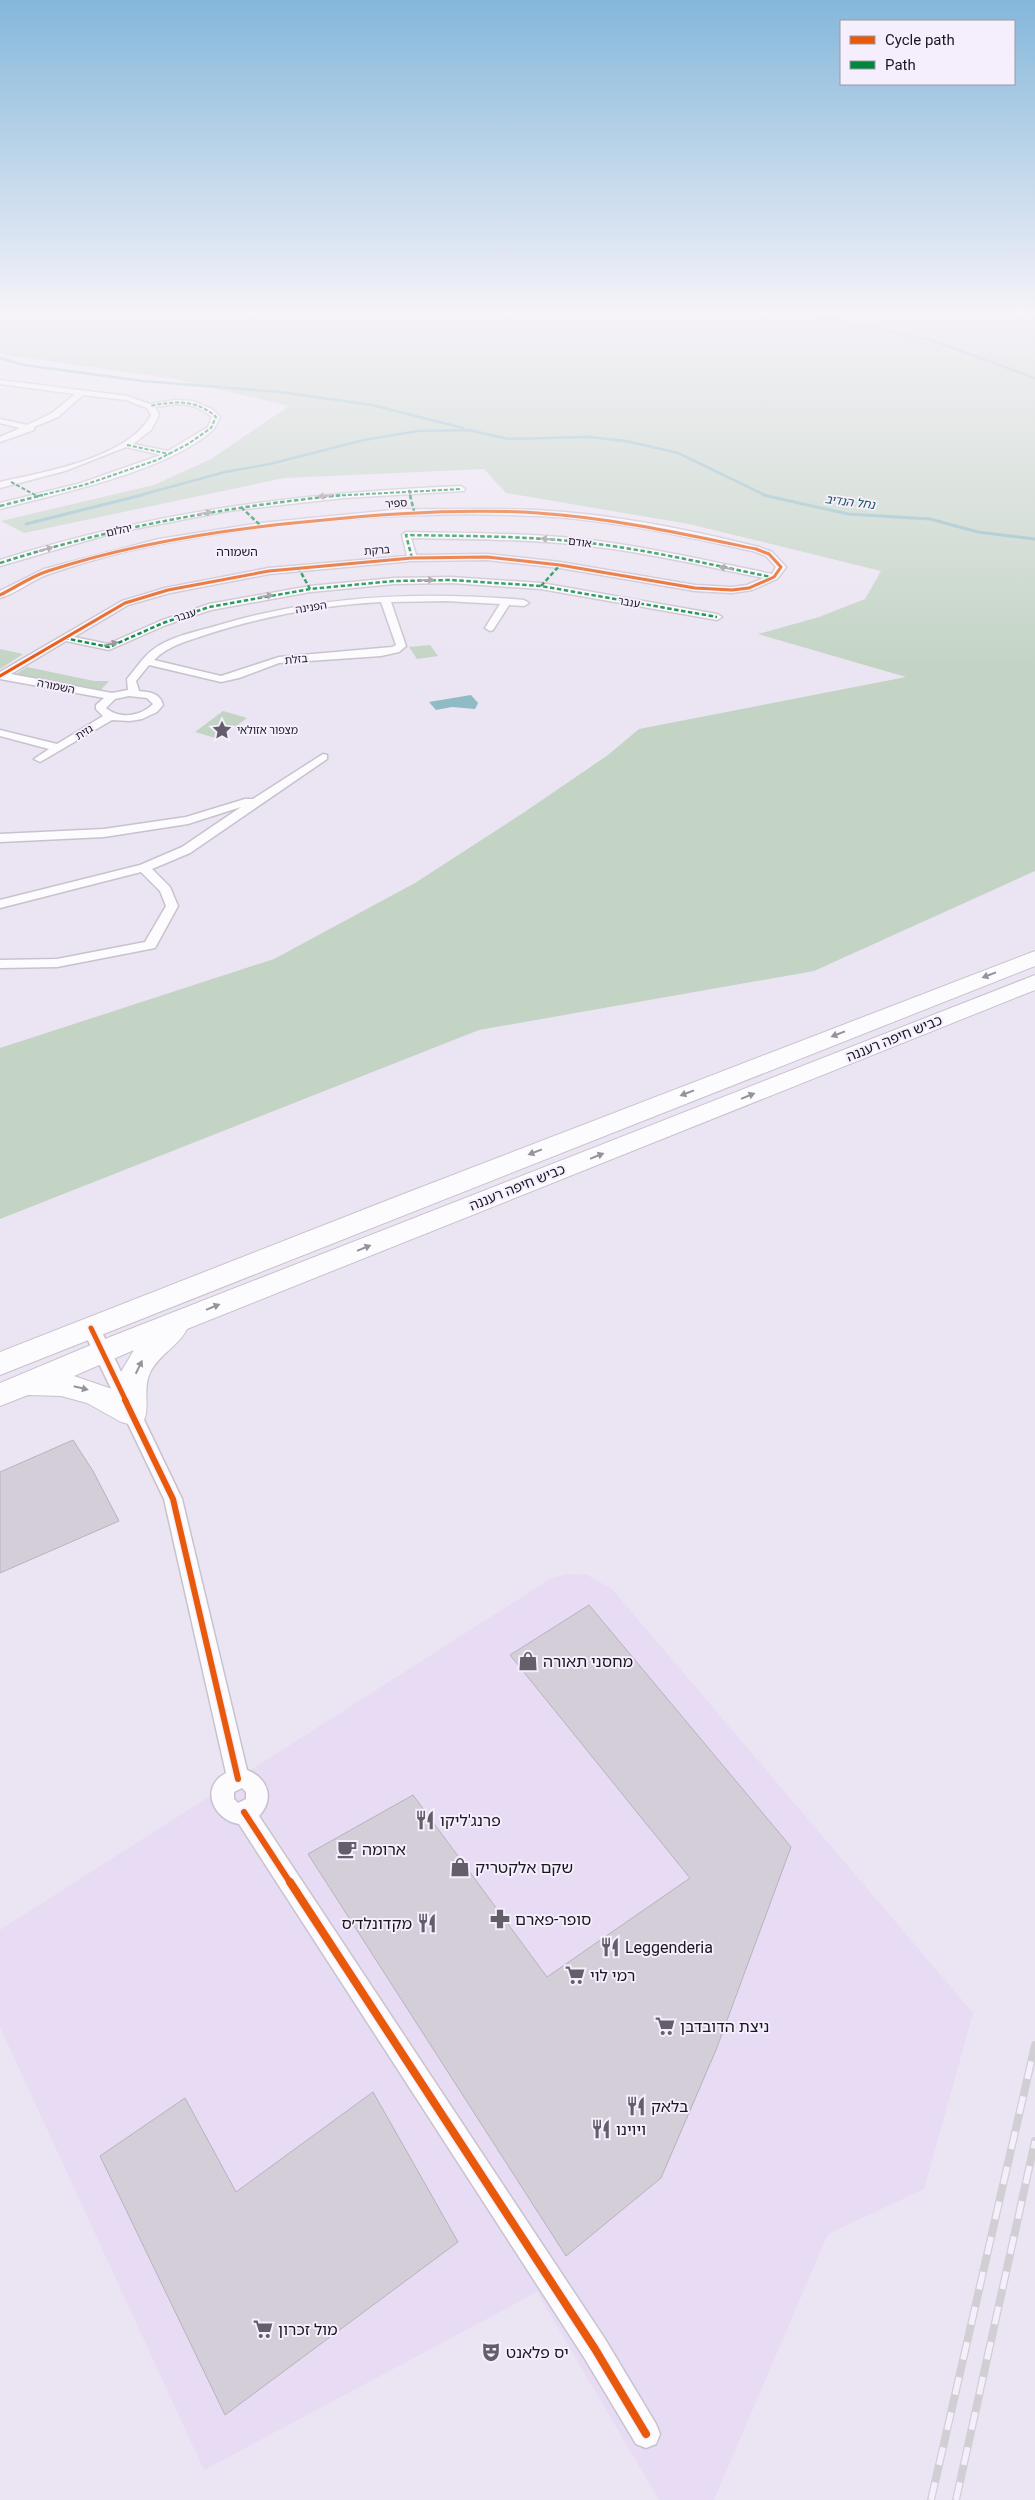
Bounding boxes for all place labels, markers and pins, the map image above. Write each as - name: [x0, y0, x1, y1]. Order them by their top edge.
- place icon: מצפור אזולאי: [211, 719, 233, 741]
- place label: מצפור אזולאי: [237, 724, 298, 737]
- shop icon: מחסני תאורה: [517, 1650, 539, 1672]
- place label: מחסני תאורה: [543, 1652, 633, 1671]
- restaurant icon: פרנג'ליקו: [414, 1809, 436, 1831]
- place label: פרנג'ליקו: [440, 1811, 501, 1830]
- cafe icon: ארומה: [336, 1838, 358, 1860]
- place label: ארומה: [362, 1840, 406, 1859]
- shop icon: שקם אלקטריק: [449, 1856, 471, 1878]
- place label: שקם אלקטריק: [475, 1858, 573, 1877]
- pharmacy icon: סופר-פארם: [489, 1908, 511, 1930]
- place label: סופר-פארם: [515, 1910, 591, 1929]
- restaurant icon: מקדונלד׳ס: [416, 1912, 438, 1934]
- place label: מקדונלד׳ס: [342, 1914, 412, 1933]
- restaurant icon: Leggenderia: [599, 1936, 621, 1958]
- place label: Leggenderia: [625, 1938, 713, 1957]
- supermarket icon: רמי לוי: [564, 1964, 586, 1986]
- place label: רמי לוי: [590, 1966, 635, 1985]
- supermarket icon: ניצת הדובדבן: [654, 2015, 676, 2037]
- place label: ניצת הדובדבן: [680, 2017, 769, 2036]
- restaurant icon: בלאק: [625, 2095, 647, 2117]
- place label: בלאק: [651, 2097, 689, 2116]
- restaurant icon: ויוינו: [590, 2118, 612, 2140]
- place label: ויוינו: [616, 2120, 646, 2139]
- supermarket icon: מול זכרון: [252, 2318, 274, 2340]
- place label: מול זכרון: [278, 2320, 338, 2339]
- theatre icon: יס פלאנט: [480, 2341, 502, 2363]
- place label: יס פלאנט: [506, 2343, 569, 2362]

